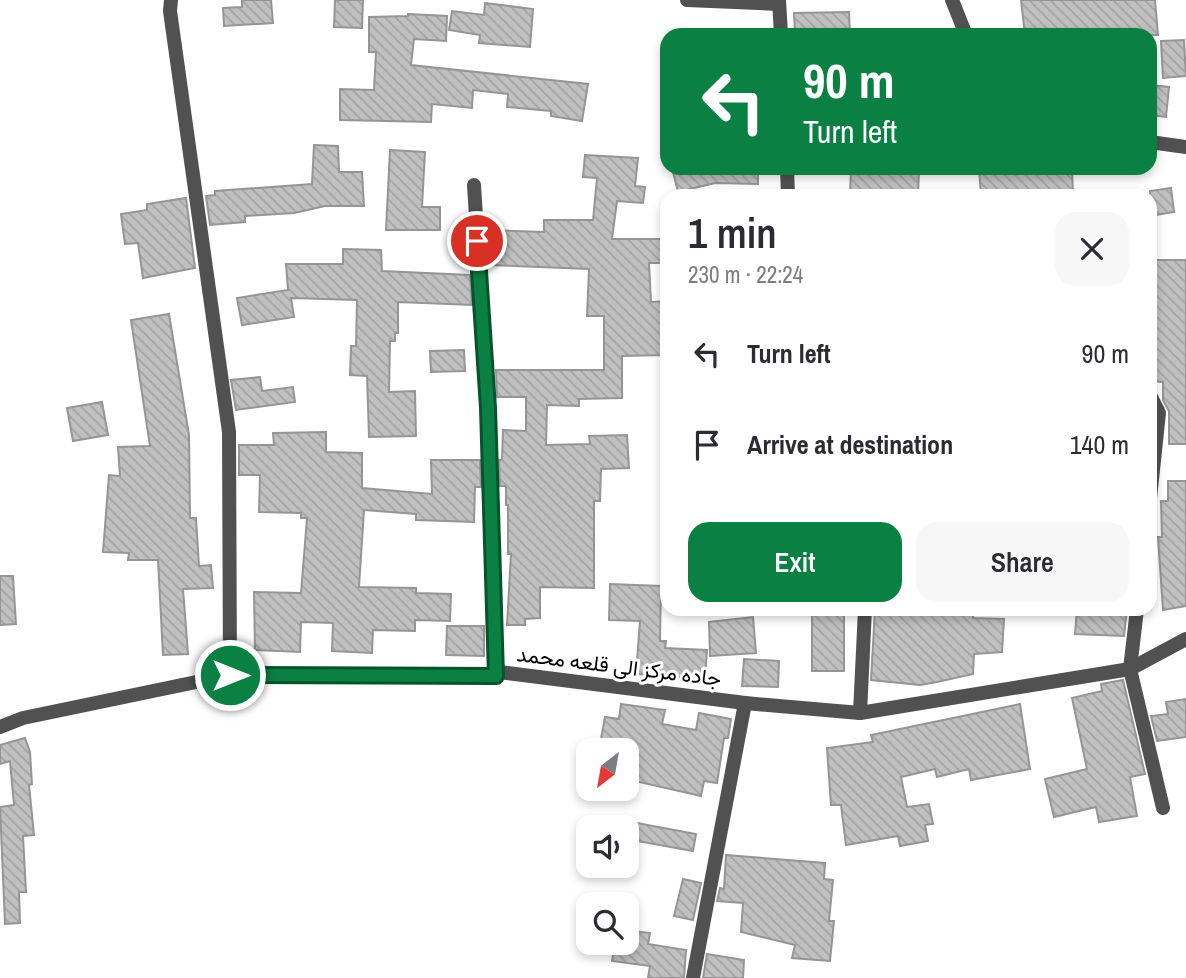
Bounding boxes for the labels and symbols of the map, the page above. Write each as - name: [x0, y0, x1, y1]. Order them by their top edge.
- pin: [447, 211, 507, 271]
- position arrow: [193, 638, 267, 712]
- street label: جاده مرکز الی قلعه محمد: [515, 639, 723, 693]
- north arrow: [576, 738, 639, 802]

